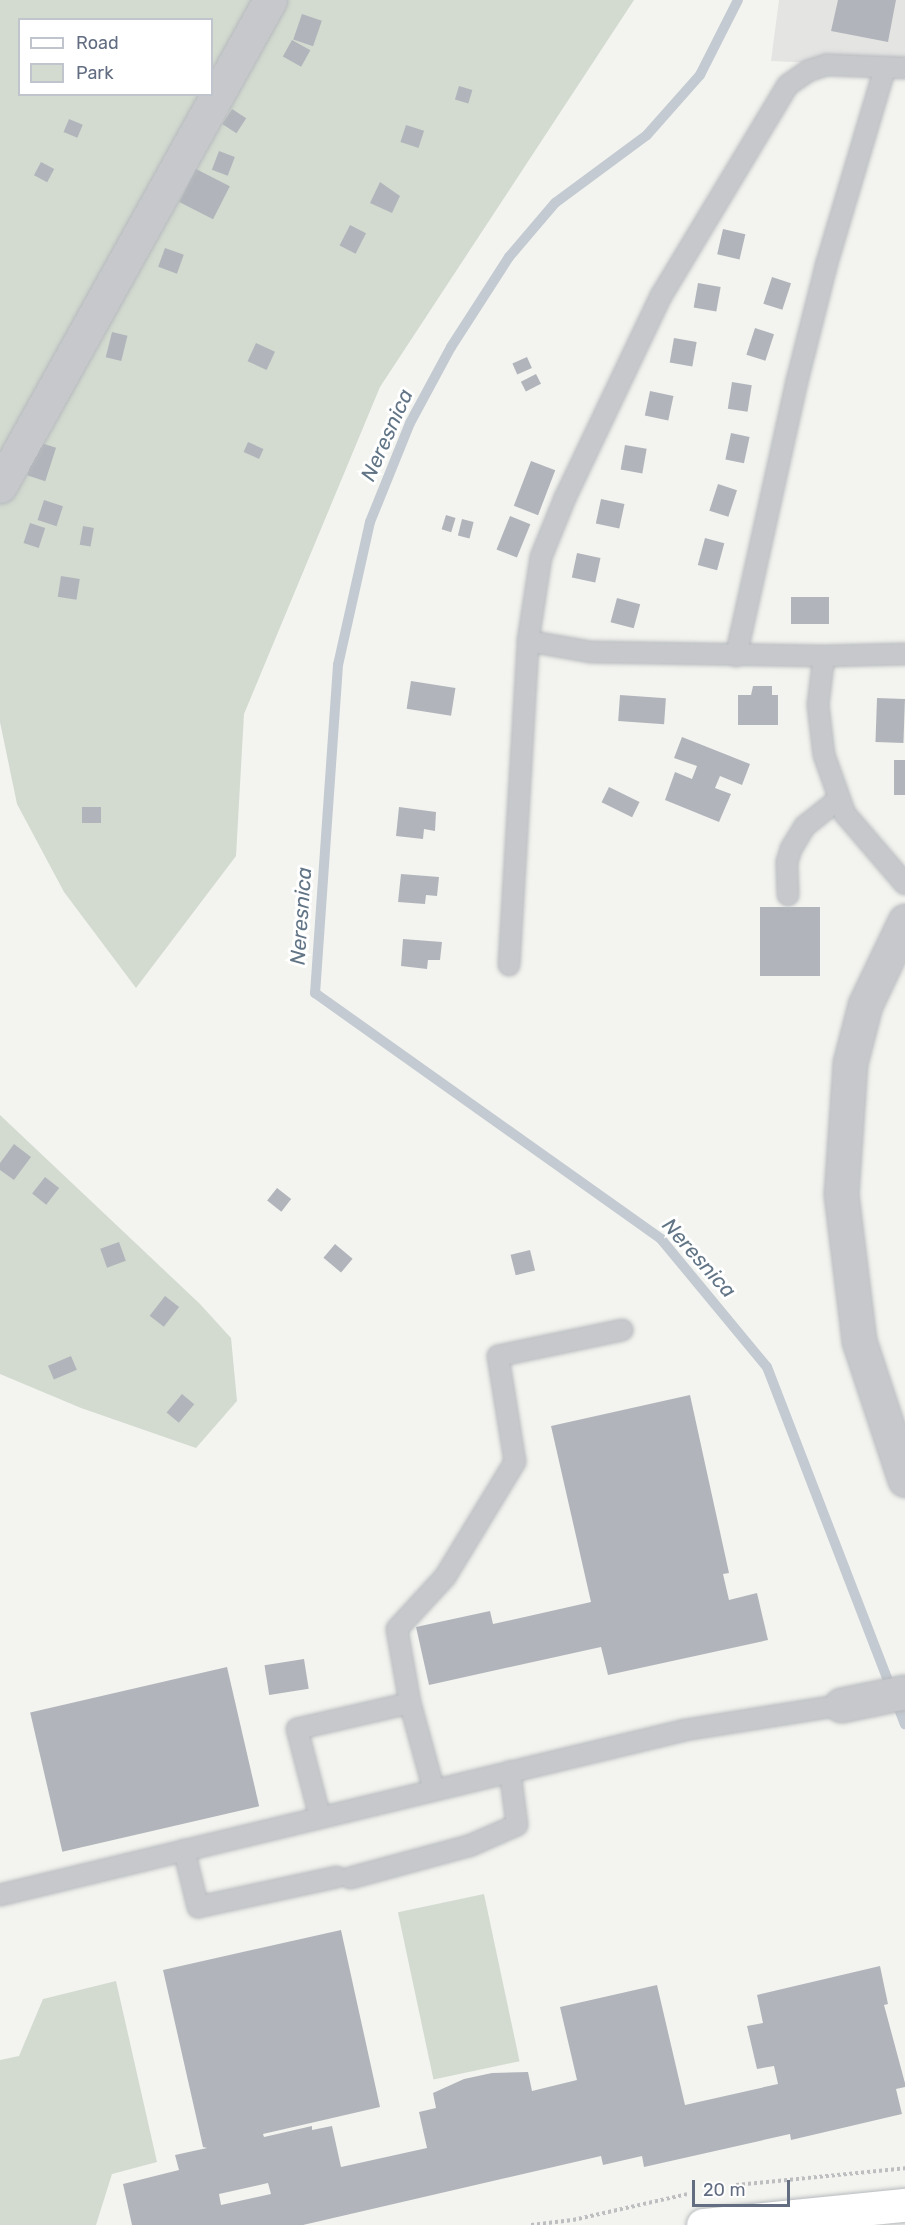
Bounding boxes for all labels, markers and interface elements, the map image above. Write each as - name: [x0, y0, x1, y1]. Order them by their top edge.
- legend: [18, 18, 213, 96]
- text: Road: [76, 32, 119, 54]
- text: Park: [76, 62, 113, 84]
- water label: Neresnica: [355, 385, 419, 485]
- water label: Neresnica: [285, 866, 317, 966]
- water label: Neresnica: [657, 1213, 741, 1303]
- scale bar: [695, 2168, 792, 2206]
- text: 20 m: [703, 2179, 745, 2201]

